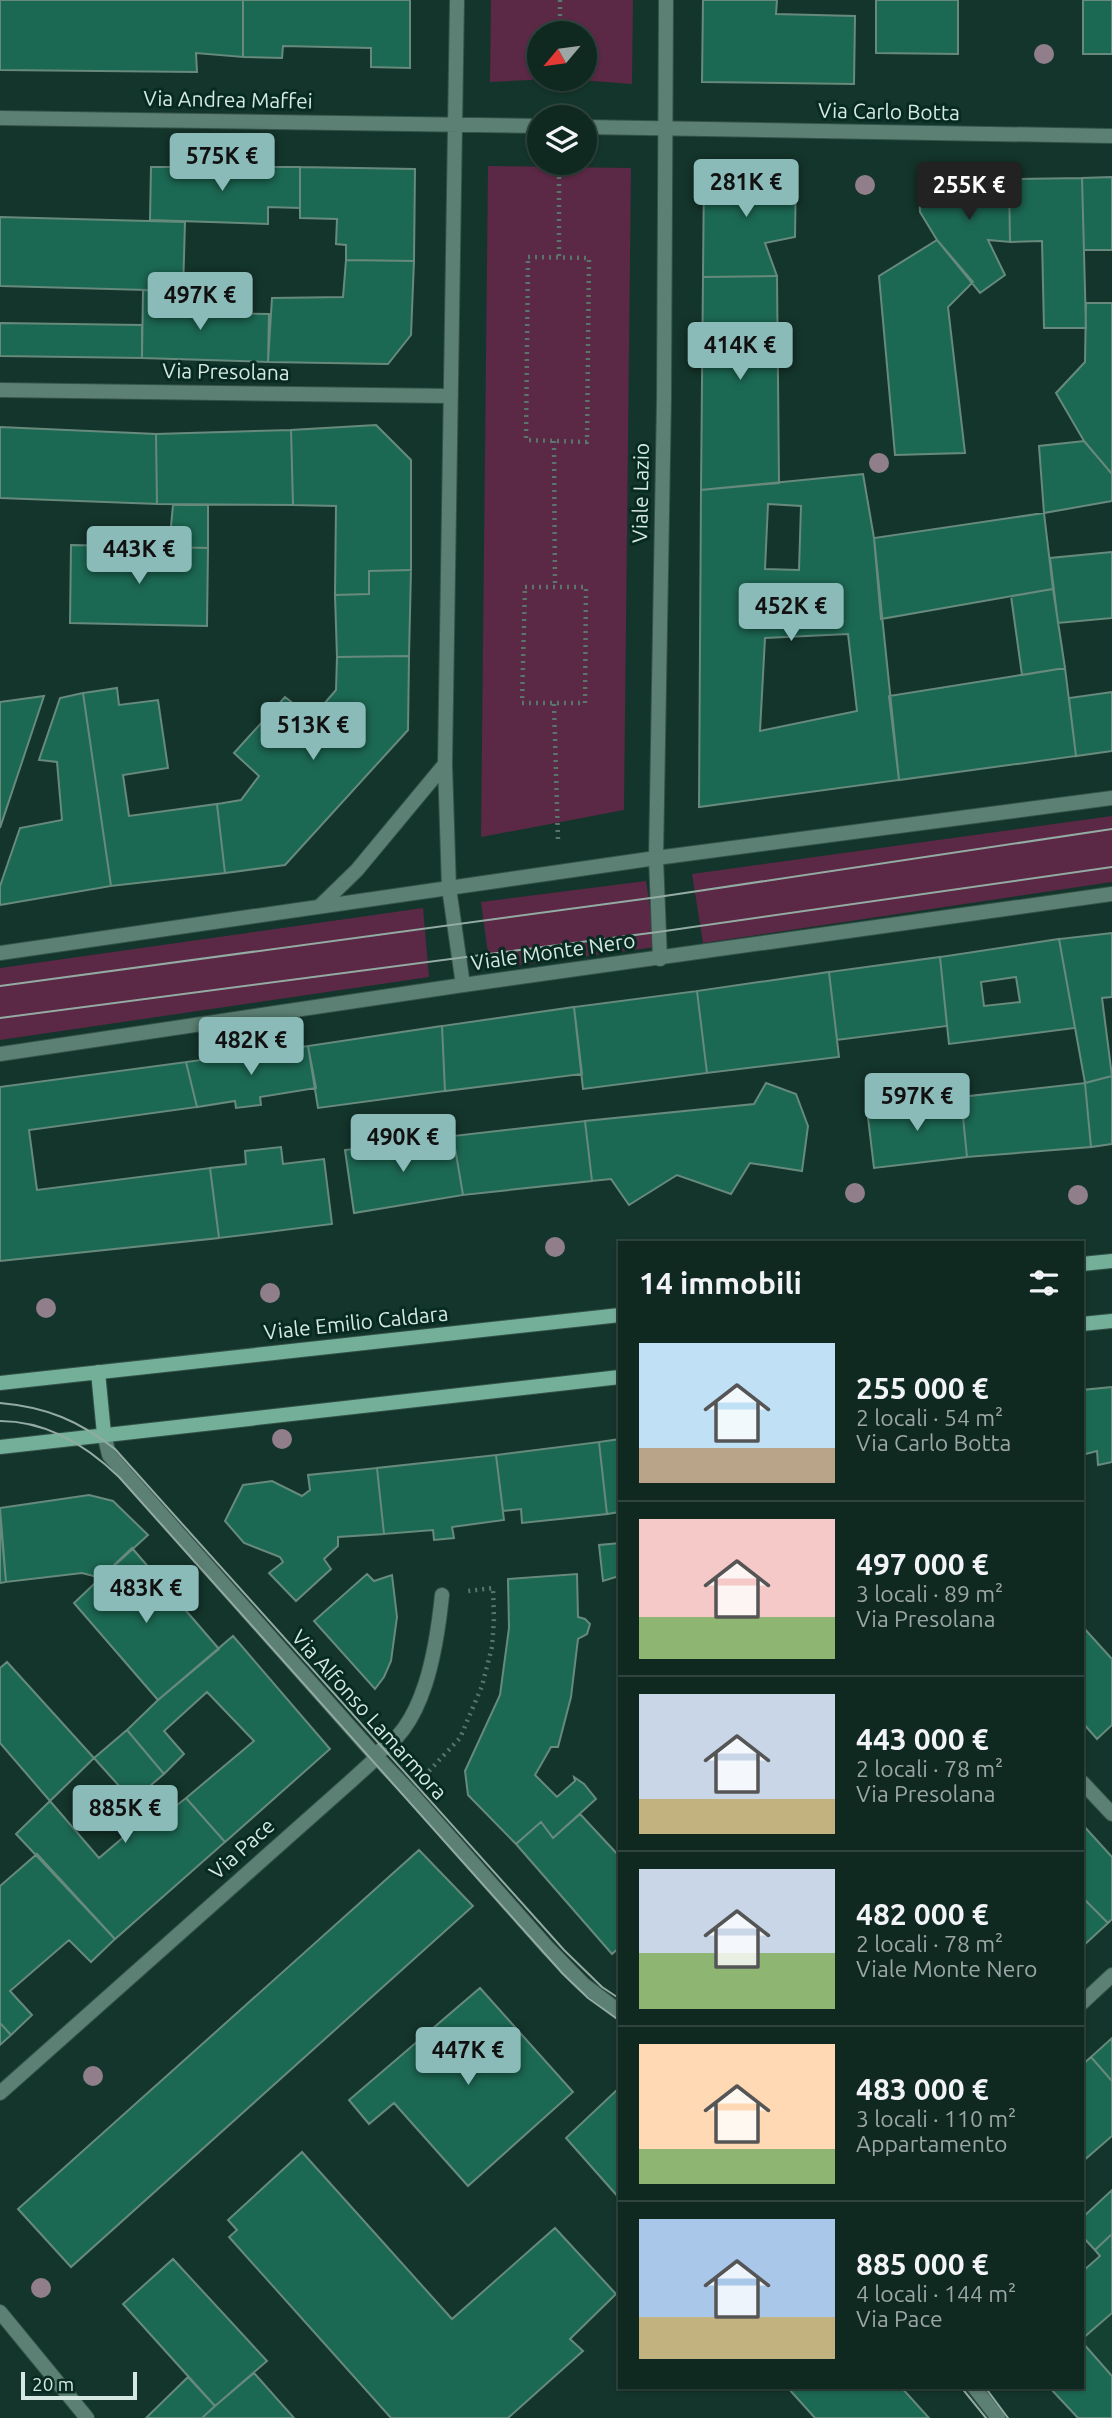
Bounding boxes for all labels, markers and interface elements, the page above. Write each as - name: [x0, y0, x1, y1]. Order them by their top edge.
- north arrow: [527, 21, 597, 91]
- map controls: [527, 21, 597, 175]
- street label: Via Andrea Maffei: [143, 86, 313, 112]
- street label: Via Carlo Botta: [818, 98, 960, 124]
- button: layers: [527, 105, 597, 175]
- pin: 575K €: [165, 134, 279, 193]
- text: 575K €: [186, 143, 258, 168]
- pin: 281K €: [689, 160, 803, 219]
- pin: 255K €: [912, 162, 1026, 222]
- text: 281K €: [710, 169, 782, 194]
- text: 255K €: [933, 172, 1005, 197]
- pin: 497K €: [143, 272, 257, 332]
- text: 497K €: [164, 282, 236, 307]
- pin: 414K €: [683, 322, 797, 382]
- text: 414K €: [704, 332, 776, 357]
- street label: Via Presolana: [162, 358, 290, 384]
- street label: Viale Lazio: [627, 443, 653, 543]
- pin: 443K €: [82, 526, 196, 586]
- text: 443K €: [103, 536, 175, 561]
- pin: 452K €: [734, 584, 848, 643]
- text: 452K €: [755, 593, 827, 618]
- pin: 513K €: [256, 702, 370, 762]
- text: 513K €: [277, 712, 349, 737]
- street label: Viale Monte Nero: [469, 928, 637, 974]
- pin: 482K €: [194, 1018, 308, 1077]
- text: 482K €: [215, 1027, 287, 1052]
- pin: 597K €: [860, 1074, 974, 1133]
- text: 597K €: [881, 1083, 953, 1108]
- pin: 490K €: [346, 1114, 460, 1174]
- text: 490K €: [367, 1124, 439, 1149]
- icon: filters: [1025, 1264, 1063, 1302]
- text: 14 immobili: [639, 1266, 802, 1300]
- street label: Viale Emilio Caldara: [262, 1300, 449, 1344]
- icon: home: [695, 1371, 779, 1455]
- text: 255 000 €: [856, 1371, 989, 1405]
- text: 2 locali · 54 m²: [856, 1405, 1003, 1430]
- text: Via Carlo Botta: [856, 1430, 1011, 1455]
- icon: home: [695, 1547, 779, 1631]
- text: 497 000 €: [856, 1547, 989, 1581]
- pin: 483K €: [89, 1566, 203, 1625]
- text: 483K €: [110, 1575, 182, 1600]
- text: 3 locali · 89 m²: [856, 1581, 1003, 1606]
- text: Via Presolana: [856, 1606, 995, 1631]
- street label: Via Alfonso Lamarmora: [287, 1625, 452, 1804]
- icon: home: [695, 1722, 779, 1806]
- text: 443 000 €: [856, 1722, 989, 1756]
- text: 2 locali · 78 m²: [856, 1756, 1003, 1781]
- text: Via Presolana: [856, 1781, 995, 1806]
- pin: 885K €: [68, 1786, 182, 1845]
- text: 885K €: [89, 1795, 161, 1820]
- street label: Via Pace: [204, 1813, 279, 1884]
- icon: home: [695, 1897, 779, 1981]
- text: 482 000 €: [856, 1897, 989, 1931]
- text: 2 locali · 78 m²: [856, 1931, 1003, 1956]
- text: Viale Monte Nero: [856, 1956, 1038, 1981]
- pin: 447K €: [411, 2028, 525, 2087]
- text: 447K €: [432, 2037, 504, 2062]
- icon: home: [695, 2072, 779, 2156]
- text: 483 000 €: [856, 2072, 989, 2106]
- text: 3 locali · 110 m²: [856, 2106, 1016, 2131]
- text: Appartamento: [856, 2131, 1007, 2156]
- icon: home: [695, 2247, 779, 2331]
- text: 885 000 €: [856, 2247, 989, 2281]
- text: 4 locali · 144 m²: [856, 2281, 1016, 2306]
- text: Via Pace: [856, 2306, 943, 2331]
- scale bar: [21, 2369, 136, 2401]
- text: 20 m: [32, 2373, 74, 2395]

